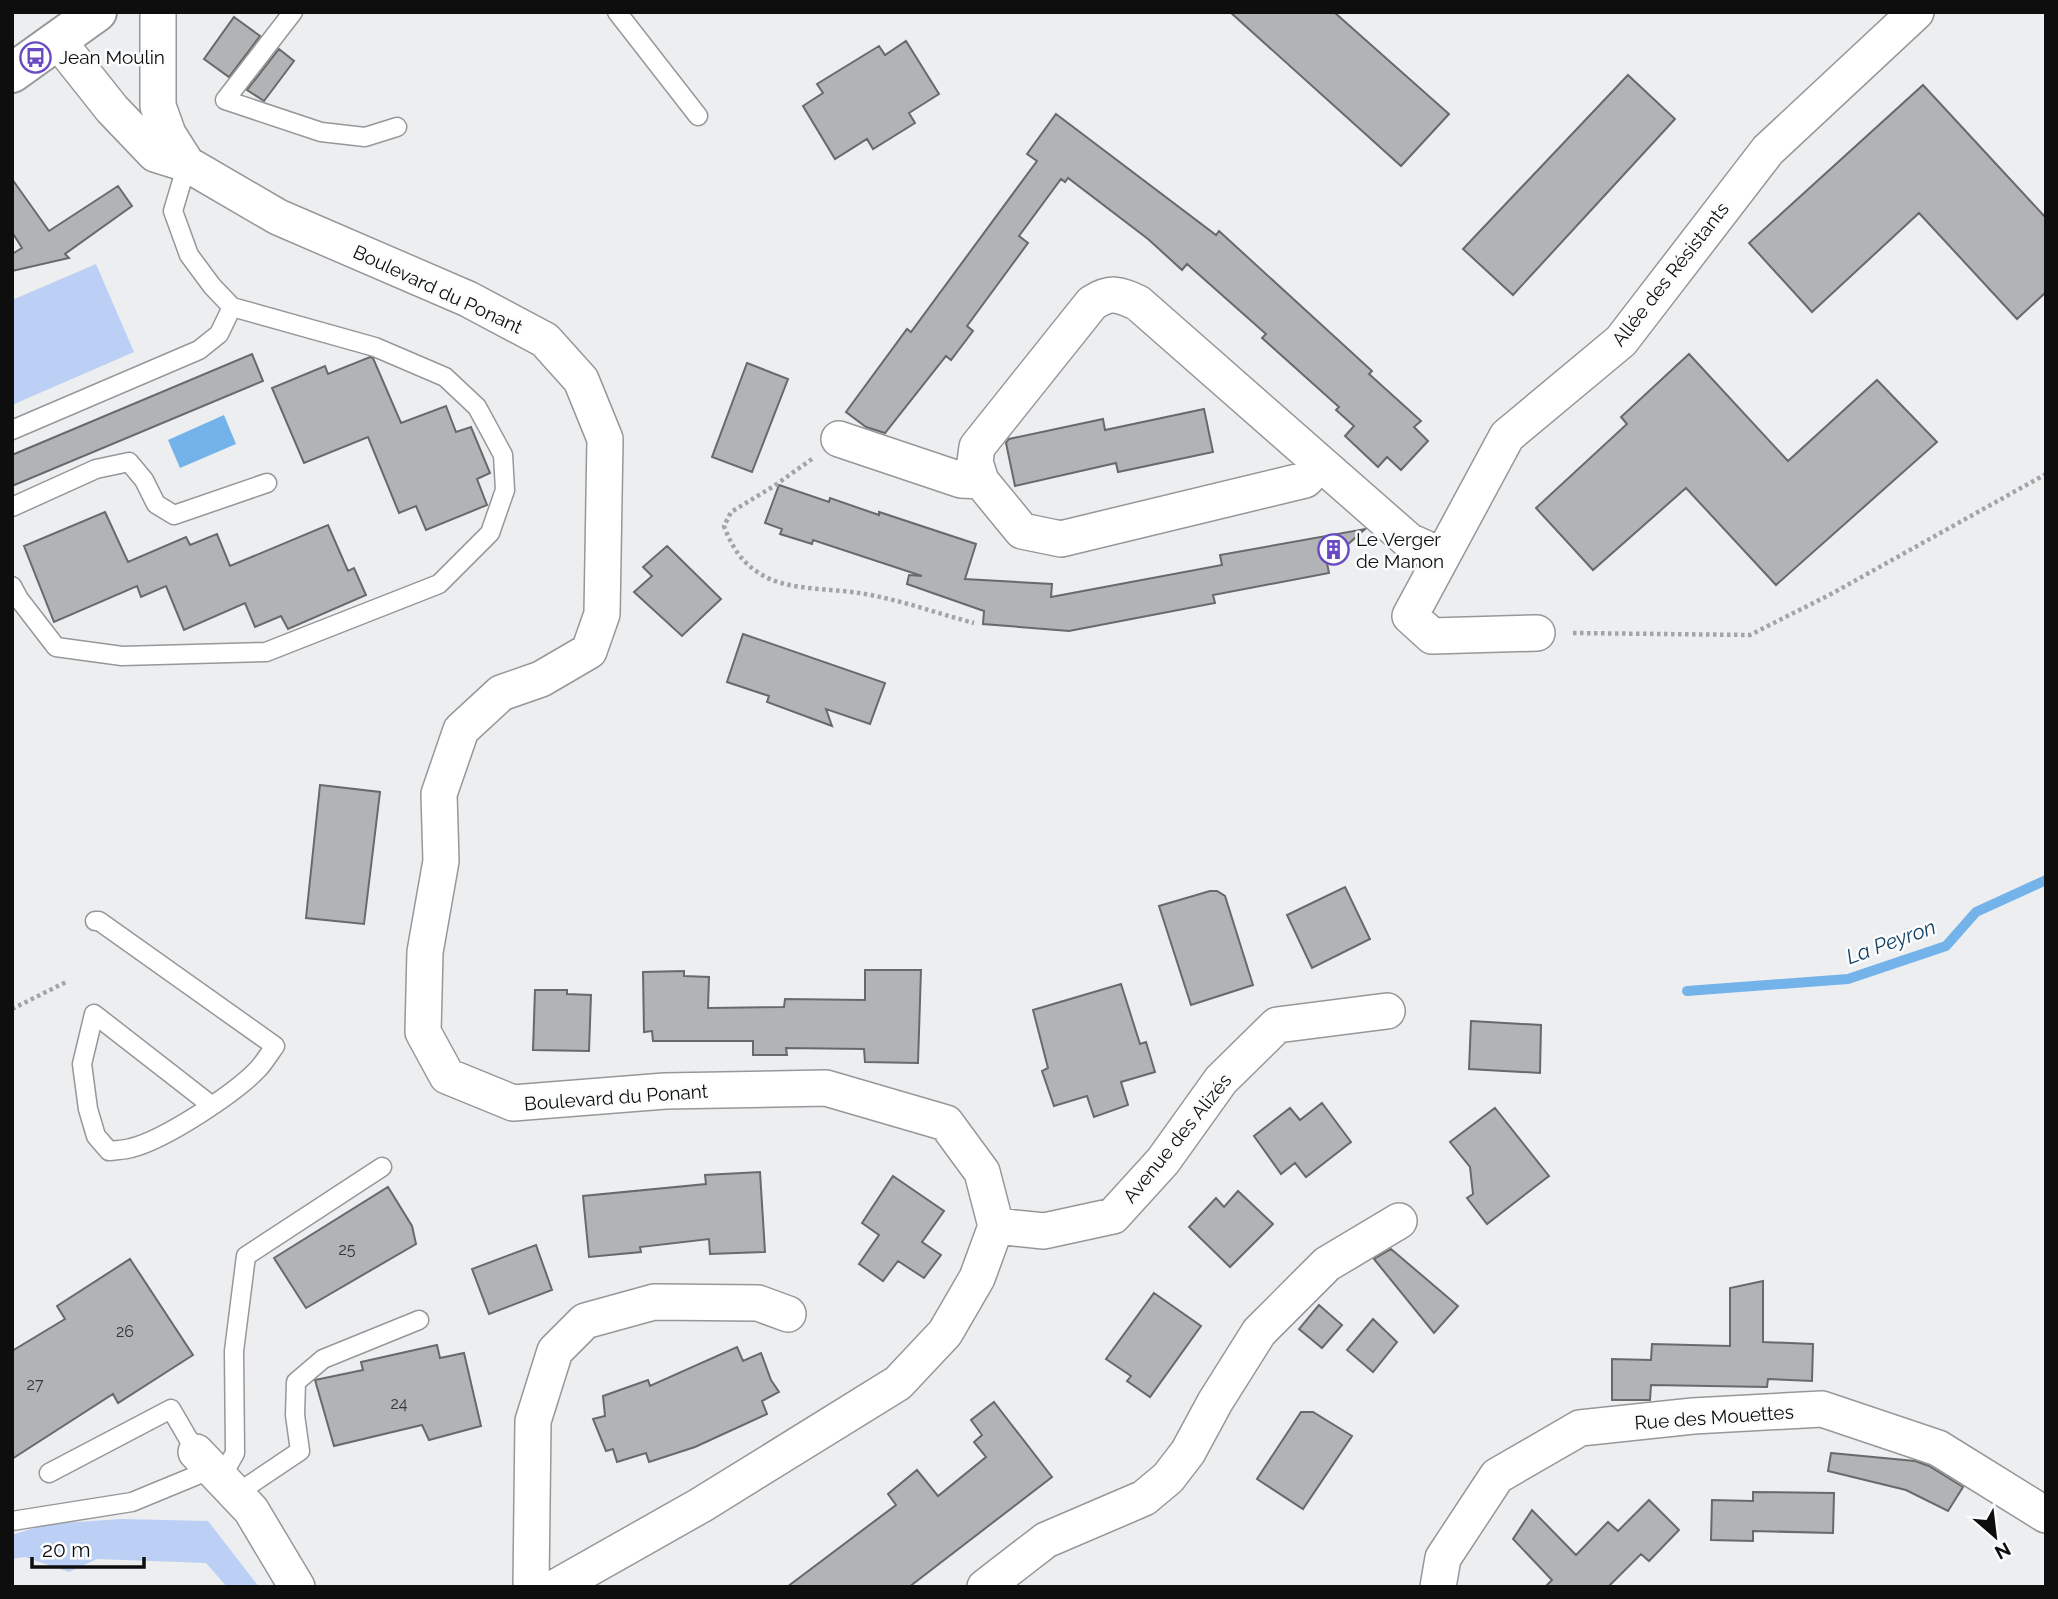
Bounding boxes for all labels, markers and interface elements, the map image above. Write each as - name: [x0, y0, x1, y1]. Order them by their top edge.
- bus stop icon: Jean Moulin: [19, 40, 53, 74]
- place label: Jean Moulin: [59, 46, 165, 68]
- street label: Allée des Résistants: [1607, 198, 1733, 350]
- street label: Boulevard du Ponant: [350, 240, 527, 338]
- place label: Le Verger de Manon: [1356, 528, 1444, 572]
- building icon: Le Verger de Manon: [1316, 533, 1350, 567]
- water label: La Peyron: [1843, 914, 1939, 969]
- street label: Avenue des Alizés: [1118, 1069, 1236, 1207]
- street label: Boulevard du Ponant: [523, 1080, 709, 1114]
- house number: 25: [338, 1240, 356, 1259]
- house number: 26: [116, 1322, 134, 1341]
- house number: 27: [27, 1375, 44, 1394]
- house number: 24: [390, 1394, 408, 1413]
- street label: Rue des Mouettes: [1634, 1400, 1794, 1434]
- north arrow: [1960, 1501, 2030, 1571]
- scale bar: [32, 1526, 144, 1570]
- text: 20 m: [42, 1537, 90, 1562]
- text: N: [1991, 1538, 2015, 1564]

